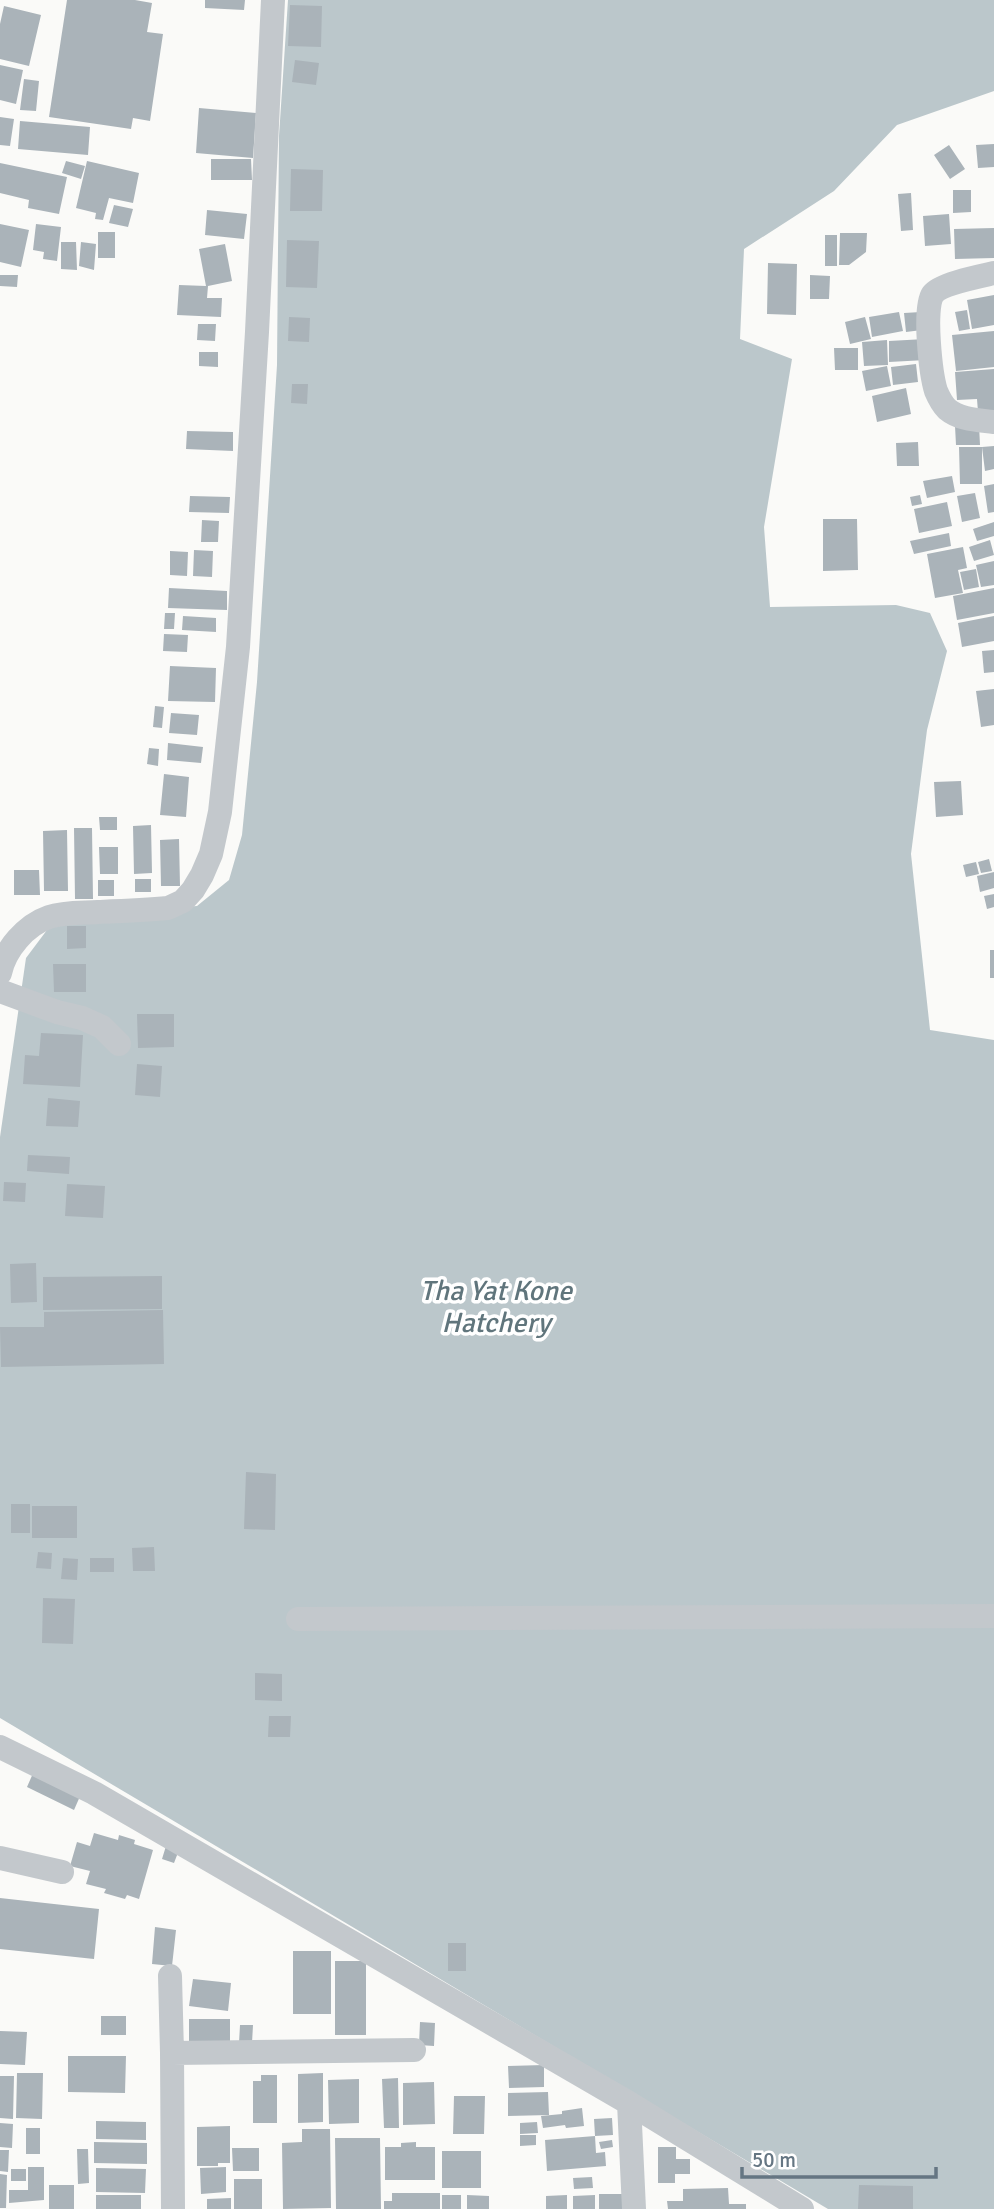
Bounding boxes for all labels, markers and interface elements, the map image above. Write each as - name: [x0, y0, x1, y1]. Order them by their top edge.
- water label: Tha Yat Kone Hatchery: [420, 1274, 574, 1340]
- scale bar: [742, 2136, 936, 2180]
- text: 50 m: [752, 2147, 796, 2173]

